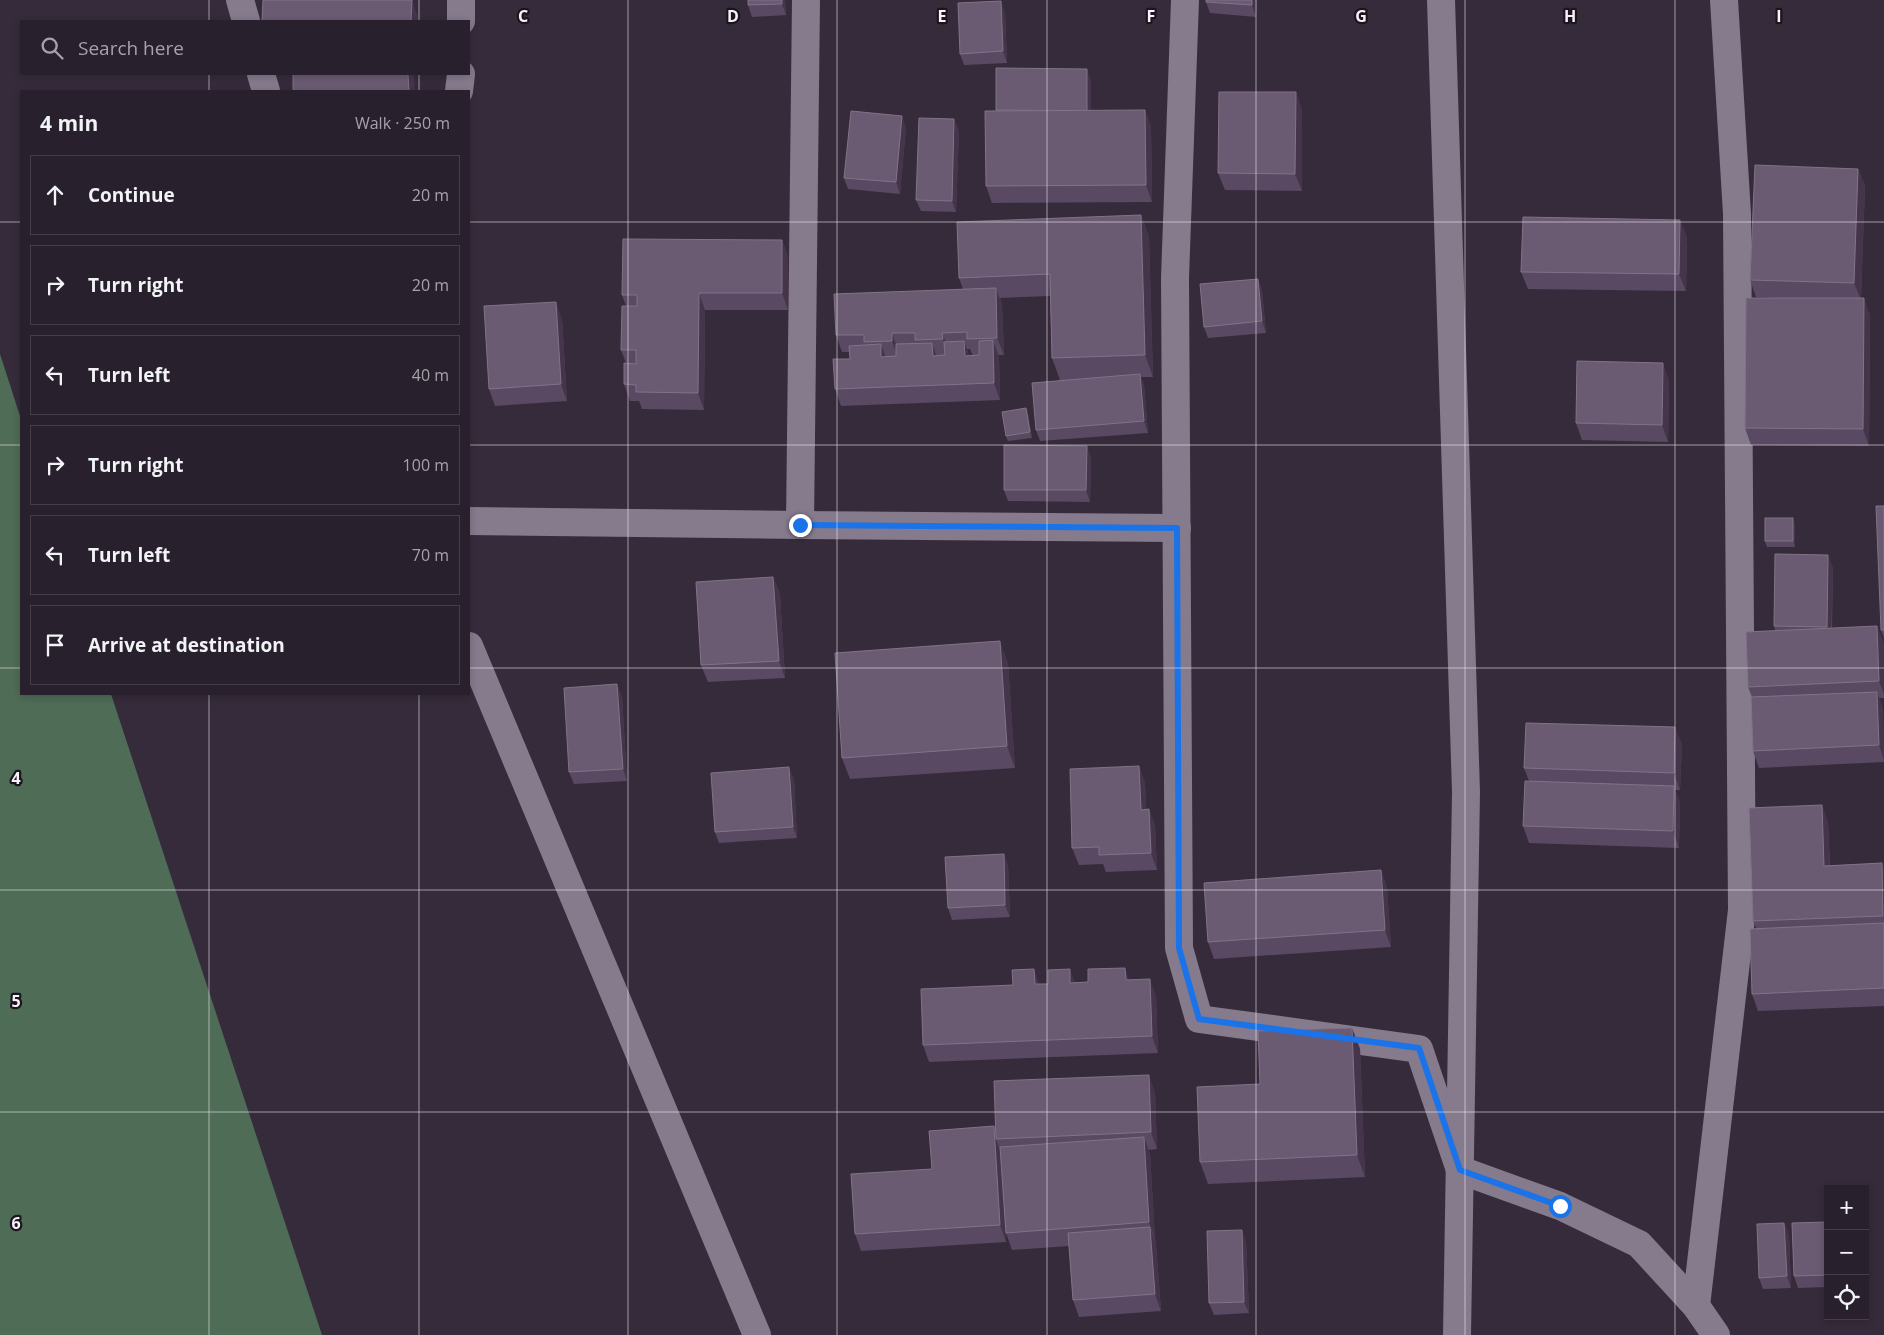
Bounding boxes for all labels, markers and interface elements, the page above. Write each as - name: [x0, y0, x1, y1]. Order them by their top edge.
- text: C: [518, 5, 528, 27]
- text: D: [727, 5, 739, 27]
- text: E: [938, 5, 947, 27]
- text: F: [1147, 5, 1155, 27]
- text: G: [1355, 5, 1367, 27]
- text: H: [1564, 5, 1576, 27]
- text: I: [1776, 5, 1782, 27]
- search box: [20, 20, 470, 75]
- icon: search: [38, 34, 66, 62]
- text: Search here: [78, 35, 184, 61]
- text: 4 min: [40, 109, 98, 137]
- text: Walk · 250 m: [355, 112, 450, 134]
- icon: ahead: [41, 181, 69, 209]
- text: Continue: [88, 182, 175, 208]
- text: 20 m: [412, 184, 449, 206]
- icon: right: [41, 271, 69, 299]
- text: Turn right: [88, 272, 183, 298]
- text: 20 m: [412, 274, 449, 296]
- icon: left: [41, 361, 69, 389]
- text: Turn left: [88, 362, 170, 388]
- text: 40 m: [412, 364, 449, 386]
- icon: right: [41, 451, 69, 479]
- text: Turn right: [88, 452, 183, 478]
- text: 100 m: [403, 454, 449, 476]
- route end: [789, 514, 812, 537]
- icon: left: [41, 541, 69, 569]
- text: Turn left: [88, 542, 170, 568]
- text: 70 m: [412, 544, 449, 566]
- icon: arrive: [41, 631, 69, 659]
- text: Arrive at destination: [88, 632, 285, 658]
- text: 4: [11, 767, 21, 789]
- text: 5: [11, 990, 21, 1012]
- map controls: [1824, 1185, 1869, 1320]
- button: +: [1824, 1185, 1869, 1230]
- route start: [1549, 1195, 1572, 1218]
- text: 6: [11, 1212, 21, 1234]
- button: −: [1824, 1230, 1869, 1275]
- button: locate: [1824, 1275, 1869, 1320]

